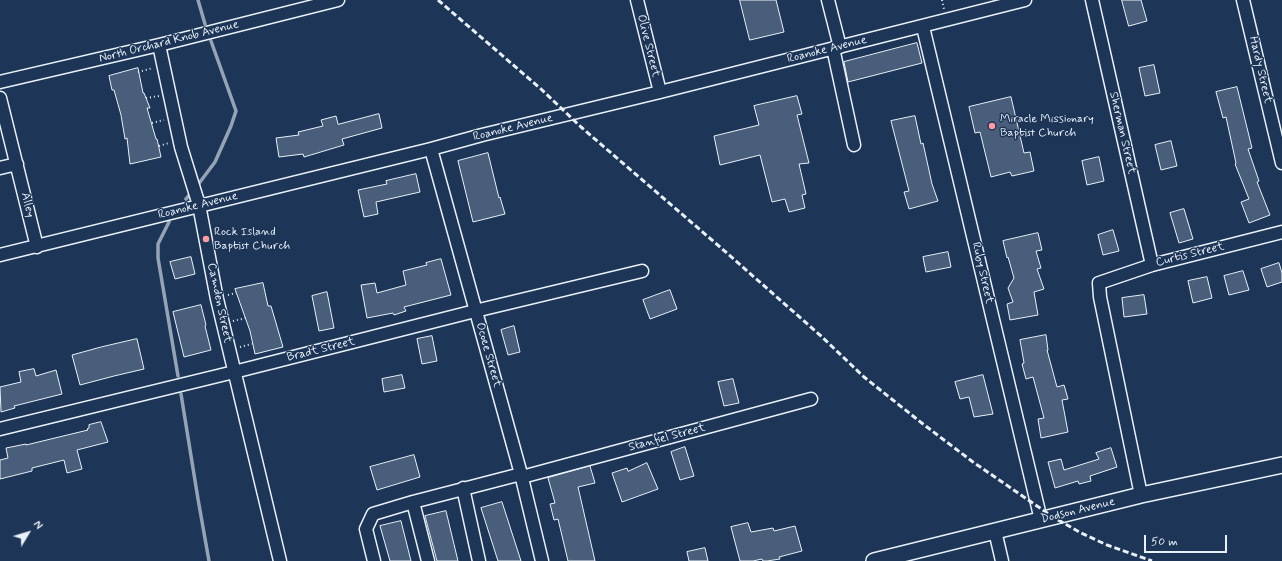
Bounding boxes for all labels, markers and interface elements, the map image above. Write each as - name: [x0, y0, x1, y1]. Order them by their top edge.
- street label: Olive Street: [633, 13, 663, 79]
- street label: North Orchard Knob Avenue: [98, 18, 240, 66]
- street label: Roanoke Avenue: [786, 33, 868, 67]
- street label: Hardy Street: [1245, 35, 1275, 105]
- street label: Sherman Street: [1106, 90, 1138, 176]
- street label: Roanoke Avenue: [472, 111, 554, 145]
- place label: Miracle Missionary Baptist Church: [1000, 112, 1094, 140]
- marker: Miracle Missionary Baptist Church: [987, 121, 997, 131]
- street label: Roanoke Avenue: [157, 189, 239, 223]
- street label: Alley: [17, 191, 37, 219]
- place label: Rock Island Baptist Church: [214, 225, 290, 253]
- marker: Rock Island Baptist Church: [201, 234, 211, 244]
- street label: Curtis Street: [1154, 240, 1226, 270]
- street label: Ruby Street: [968, 241, 996, 305]
- street label: Camden Street: [203, 262, 235, 344]
- street label: Ocoee Street: [472, 321, 504, 389]
- street label: Bradt Street: [285, 335, 357, 365]
- street label: Stanfiel Street: [627, 421, 707, 455]
- street label: Dodson Avenue: [1039, 495, 1117, 527]
- north arrow: [8, 513, 48, 553]
- text: N: [30, 518, 45, 533]
- scale bar: [1146, 527, 1229, 553]
- text: 50 m: [1151, 534, 1178, 550]

